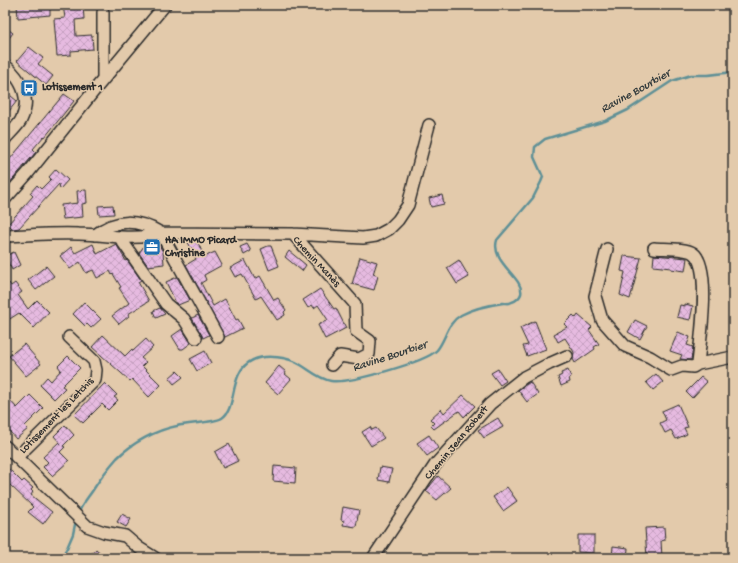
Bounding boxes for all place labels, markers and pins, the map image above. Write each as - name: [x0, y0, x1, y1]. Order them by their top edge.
- bus stop icon: Lotissement 1: [19, 78, 39, 98]
- place label: Lotissement 1: [42, 81, 103, 94]
- place label: HA IMMO Picard Christine: [164, 235, 238, 260]
- office icon: HA IMMO Picard Christine: [142, 237, 162, 257]

